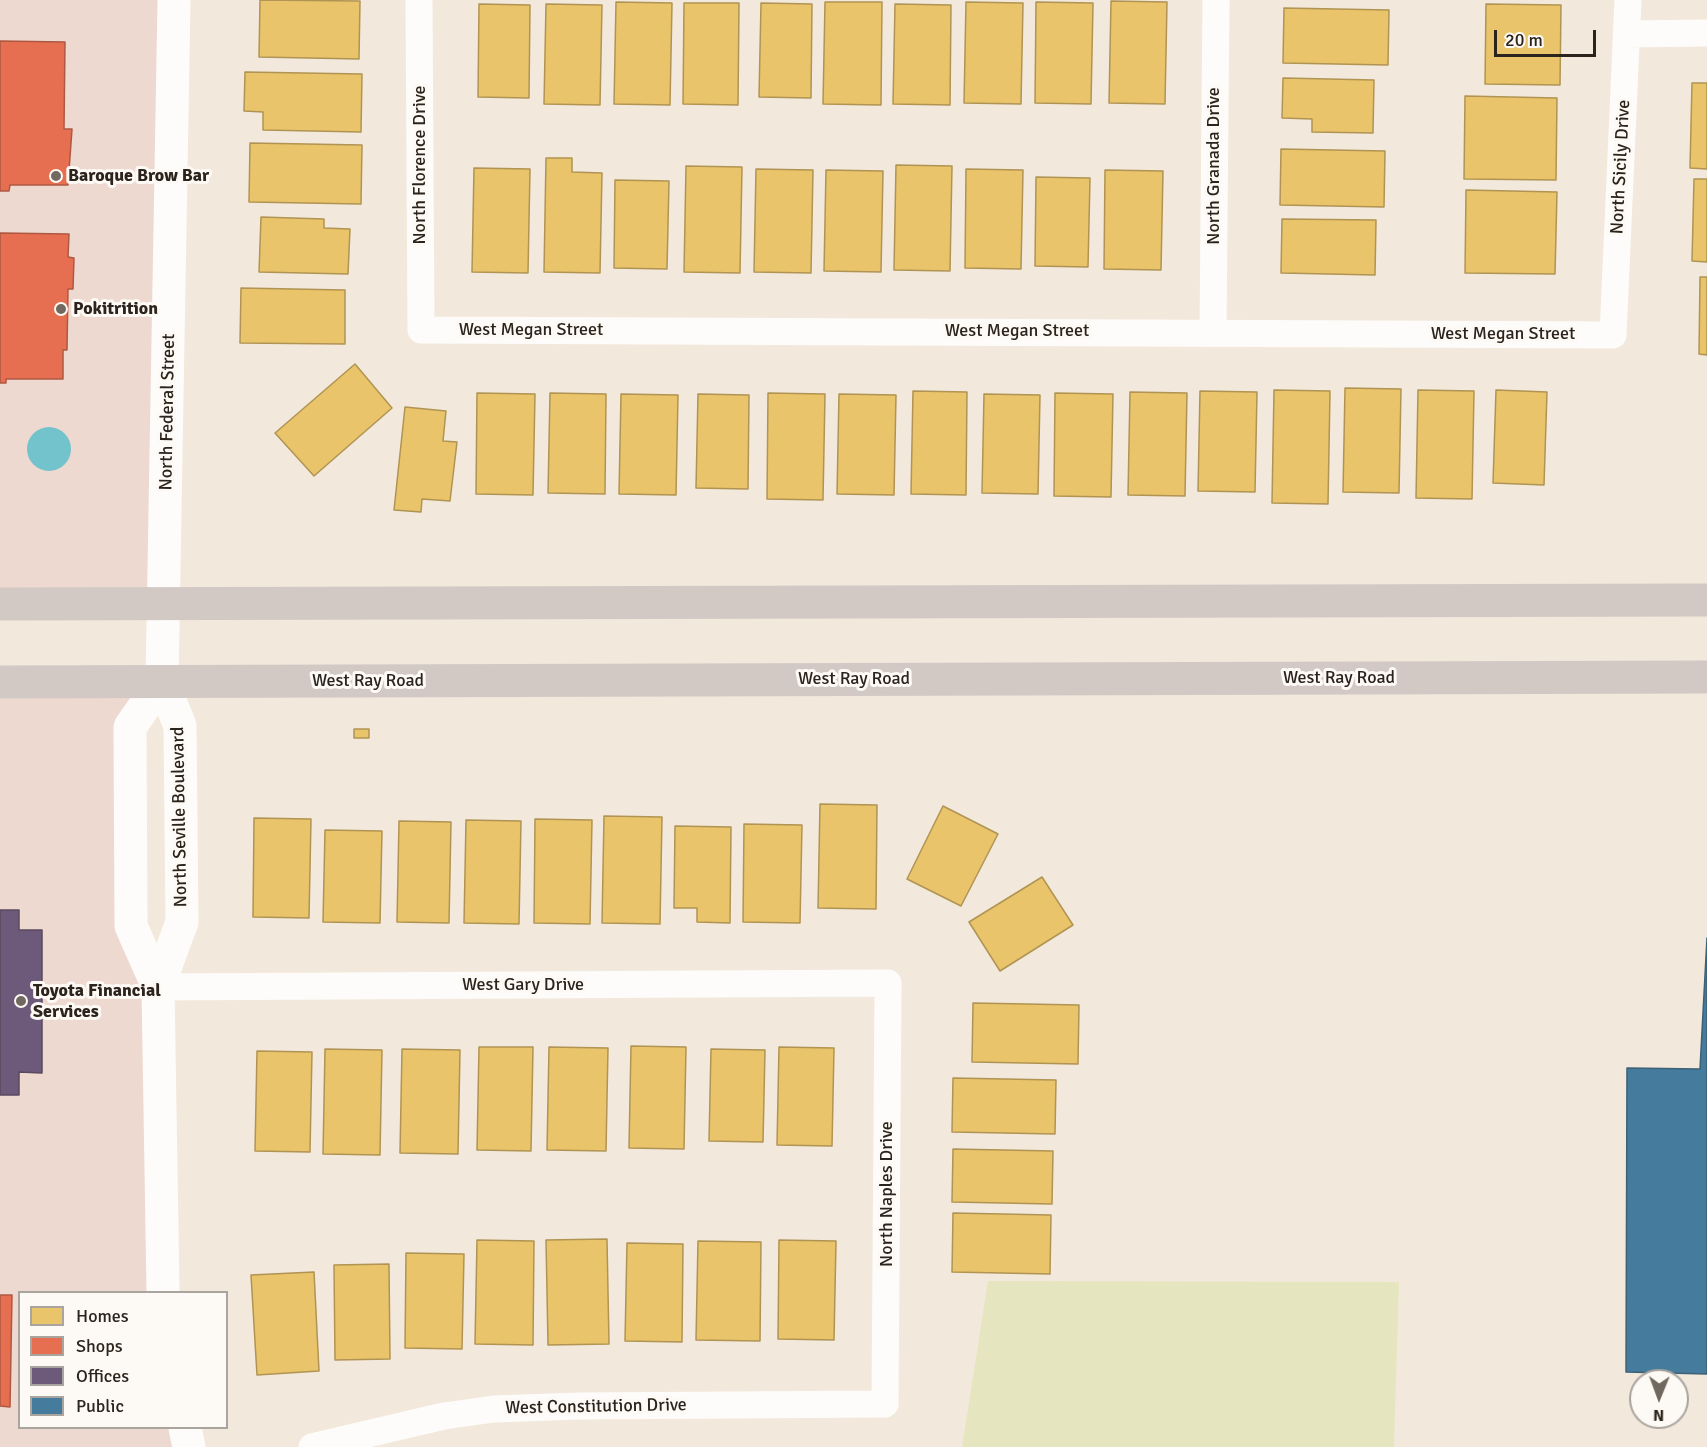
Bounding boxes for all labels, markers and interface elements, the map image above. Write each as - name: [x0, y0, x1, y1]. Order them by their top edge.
- scale bar: [1497, 18, 1599, 56]
- text: 20 m: [1505, 29, 1543, 51]
- street label: North Florence Drive: [409, 85, 431, 245]
- street label: North Granada Drive: [1203, 87, 1225, 245]
- street label: North Sicily Drive: [1607, 99, 1635, 235]
- place label: Baroque Brow Bar: [68, 165, 209, 187]
- marker: Baroque Brow Bar: [49, 169, 63, 183]
- place label: Pokitrition: [73, 298, 158, 320]
- marker: Pokitrition: [54, 302, 68, 316]
- street label: West Megan Street: [459, 319, 603, 341]
- street label: West Megan Street: [945, 320, 1089, 342]
- street label: West Megan Street: [1431, 323, 1575, 345]
- street label: North Federal Street: [156, 333, 180, 491]
- street label: West Ray Road: [1283, 667, 1395, 689]
- street label: West Ray Road: [798, 668, 910, 690]
- street label: West Ray Road: [312, 670, 424, 692]
- street label: North Seville Boulevard: [168, 726, 192, 908]
- street label: West Gary Drive: [462, 974, 584, 996]
- place label: Toyota Financial Services: [33, 980, 161, 1022]
- marker: Toyota Financial Services: [14, 994, 28, 1008]
- street label: North Naples Drive: [876, 1121, 898, 1267]
- legend: [18, 1291, 228, 1429]
- text: Homes: [76, 1305, 129, 1327]
- text: Shops: [76, 1335, 123, 1357]
- text: Offices: [76, 1365, 129, 1387]
- north arrow: [1629, 1369, 1689, 1429]
- text: Public: [76, 1395, 124, 1417]
- street label: West Constitution Drive: [505, 1395, 687, 1419]
- text: N: [1653, 1405, 1664, 1425]

